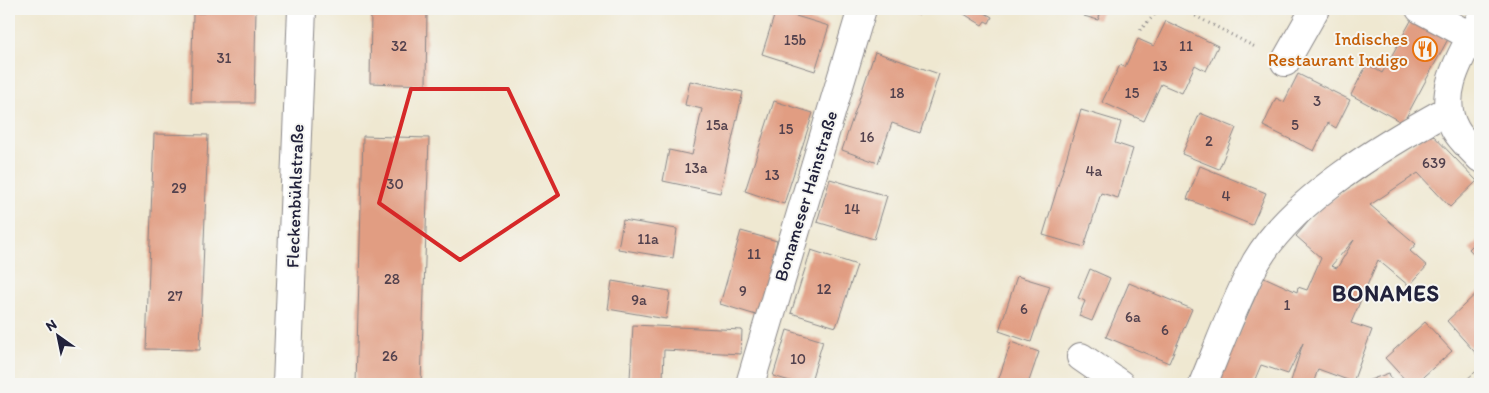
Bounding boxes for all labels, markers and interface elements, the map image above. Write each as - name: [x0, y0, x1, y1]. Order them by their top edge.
- place label: Indisches Restaurant Indigo: [1268, 28, 1408, 71]
- house number: 15b: [784, 31, 807, 49]
- restaurant icon: Indisches Restaurant Indigo: [1412, 36, 1438, 62]
- house number: 32: [391, 37, 407, 55]
- house number: 11: [1179, 37, 1193, 55]
- house number: 31: [216, 49, 232, 67]
- house number: 13: [1152, 57, 1168, 75]
- house number: 18: [889, 84, 905, 102]
- house number: 15: [1125, 84, 1140, 102]
- house number: 3: [1313, 92, 1321, 110]
- street label: Bonameser Hainstraße: [770, 108, 842, 284]
- house number: 15a: [706, 116, 729, 134]
- house number: 5: [1291, 116, 1299, 134]
- house number: 15: [779, 120, 794, 138]
- street label: Fleckenbühlstraße: [281, 124, 309, 268]
- house number: 16: [860, 128, 875, 146]
- house number: 2: [1205, 132, 1213, 150]
- house number: 639: [1422, 154, 1446, 172]
- house number: 13a: [685, 159, 708, 177]
- house number: 4a: [1086, 162, 1103, 180]
- house number: 13: [764, 166, 780, 184]
- house number: 30: [386, 175, 404, 193]
- house number: 29: [171, 179, 187, 197]
- house number: 4: [1221, 187, 1231, 205]
- house number: 14: [844, 200, 860, 218]
- house number: 11a: [637, 230, 659, 248]
- house number: 11: [747, 245, 761, 263]
- house number: 28: [384, 270, 400, 288]
- house number: 12: [817, 280, 832, 298]
- district label: BONAMES: [1332, 280, 1440, 307]
- house number: 9: [739, 282, 747, 300]
- house number: 27: [167, 287, 183, 305]
- house number: 9a: [631, 291, 647, 309]
- house number: 1: [1284, 296, 1291, 314]
- house number: 6: [1020, 300, 1028, 318]
- house number: 6a: [1125, 308, 1141, 326]
- north arrow: [32, 310, 82, 360]
- text: N: [43, 316, 60, 335]
- house number: 6: [1161, 321, 1169, 339]
- house number: 26: [382, 347, 398, 365]
- house number: 10: [790, 350, 806, 368]

